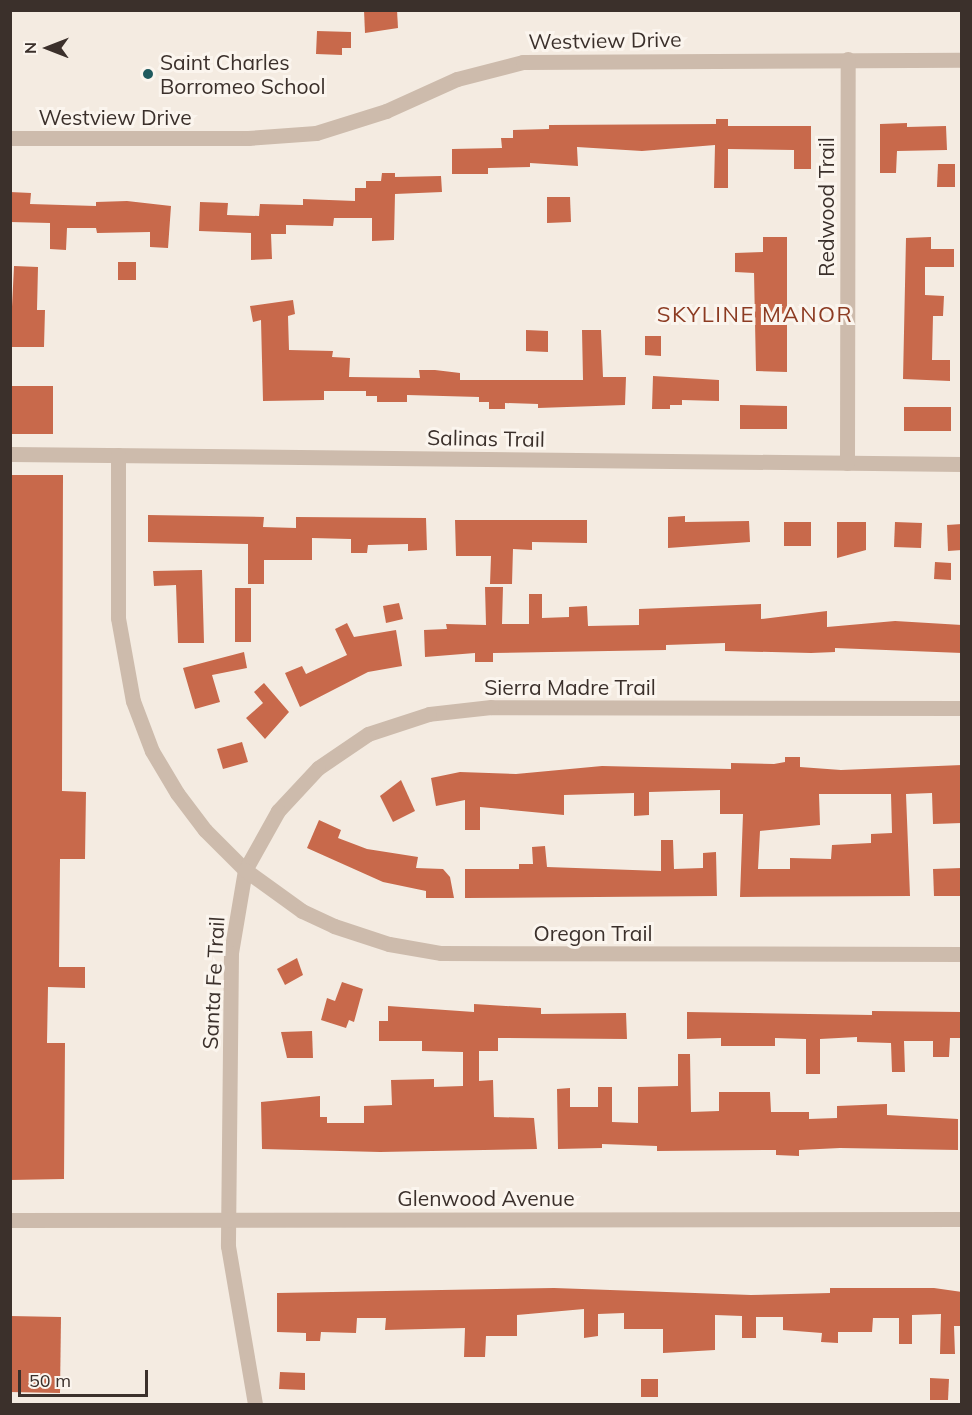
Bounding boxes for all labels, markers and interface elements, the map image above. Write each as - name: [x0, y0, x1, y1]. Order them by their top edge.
- north arrow: [18, 18, 78, 78]
- street label: Westview Drive: [528, 26, 682, 54]
- text: N: [20, 42, 40, 54]
- place label: Saint Charles Borromeo School: [160, 49, 325, 99]
- marker: Saint Charles Borromeo School: [141, 67, 155, 81]
- street label: Westview Drive: [38, 104, 192, 130]
- street label: Redwood Trail: [813, 137, 839, 277]
- district label: SKYLINE MANOR: [657, 302, 853, 328]
- street label: Salinas Trail: [427, 424, 545, 452]
- street label: Sierra Madre Trail: [484, 674, 656, 700]
- street label: Santa Fe Trail: [197, 916, 229, 1050]
- street label: Oregon Trail: [534, 920, 652, 946]
- street label: Glenwood Avenue: [397, 1185, 575, 1211]
- scale bar: [21, 1358, 152, 1396]
- text: 50 m: [29, 1369, 71, 1392]

